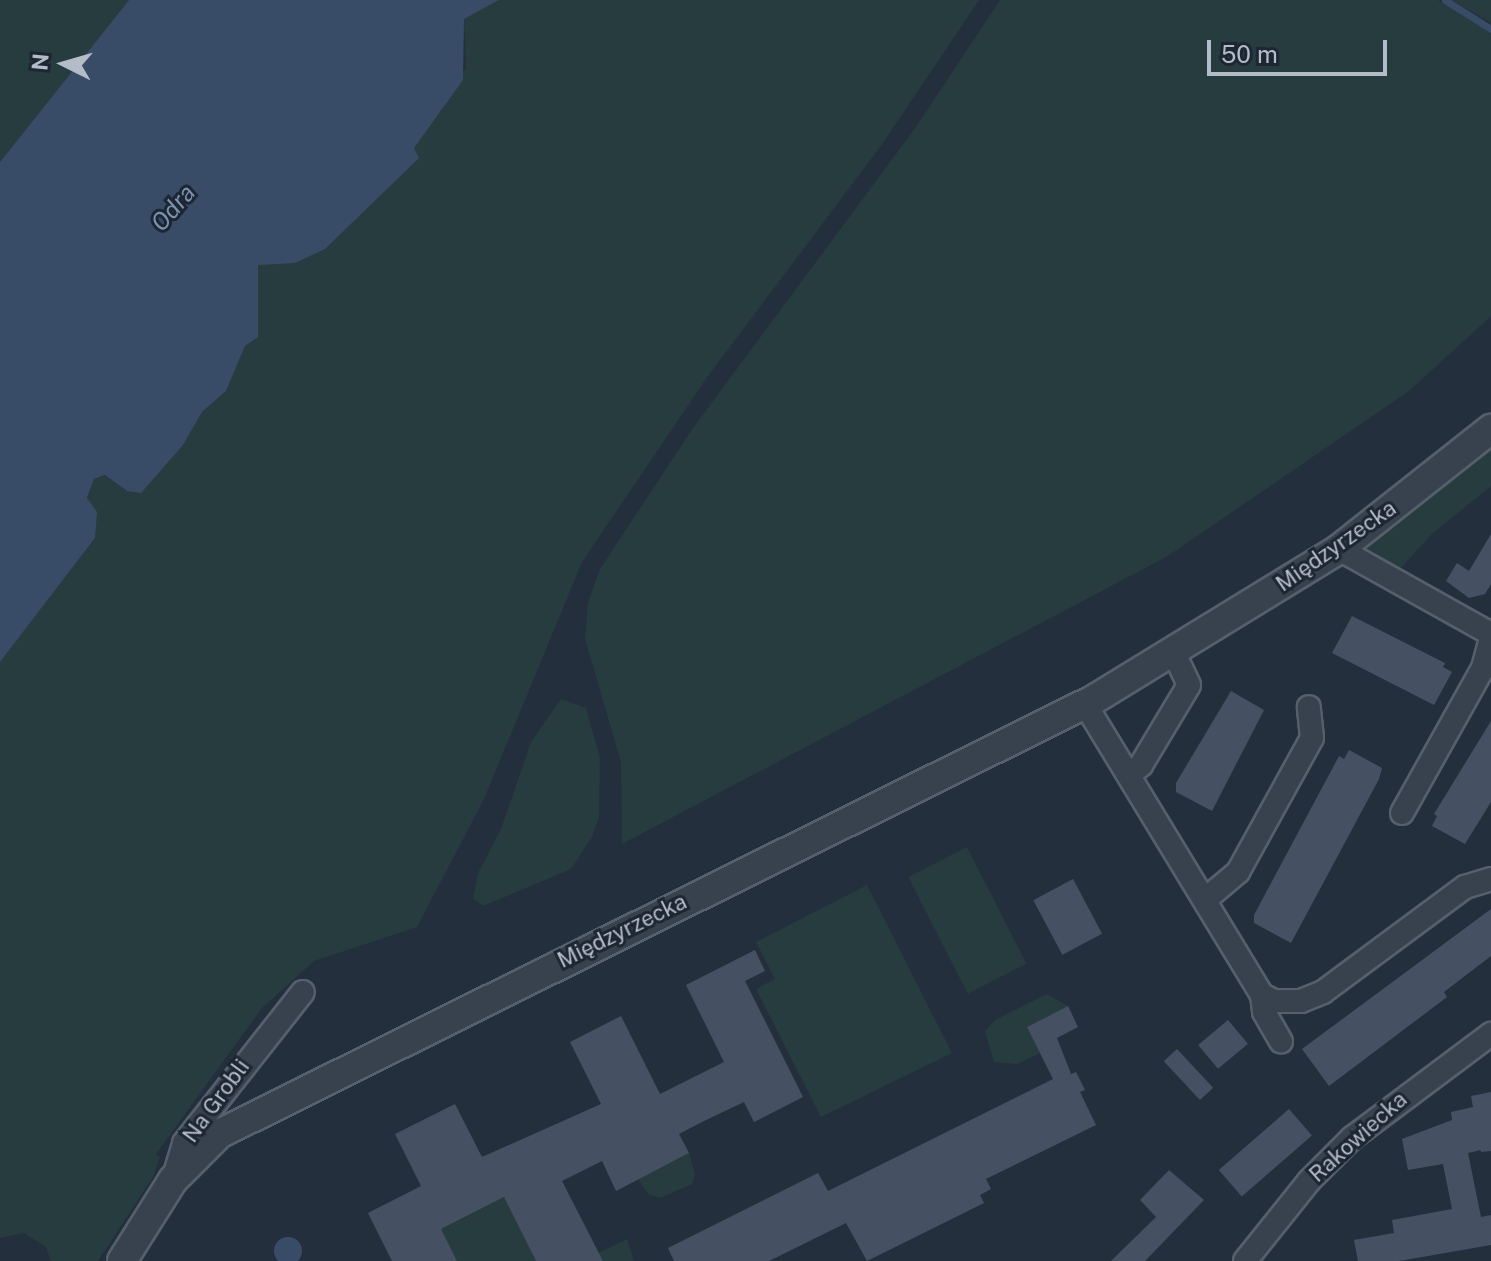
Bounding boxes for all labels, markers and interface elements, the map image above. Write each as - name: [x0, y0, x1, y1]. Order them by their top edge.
- north arrow: [24, 24, 104, 104]
- scale bar: [1211, 24, 1391, 74]
- text: 50 m: [1221, 40, 1278, 68]
- text: N: [26, 52, 54, 72]
- water label: Odra: [145, 179, 201, 237]
- street label: Międzyrzecka: [1271, 495, 1401, 597]
- street label: Międzyrzecka: [553, 888, 691, 974]
- street label: Na Grobli: [177, 1054, 255, 1148]
- street label: Rakowiecka: [1304, 1086, 1412, 1188]

